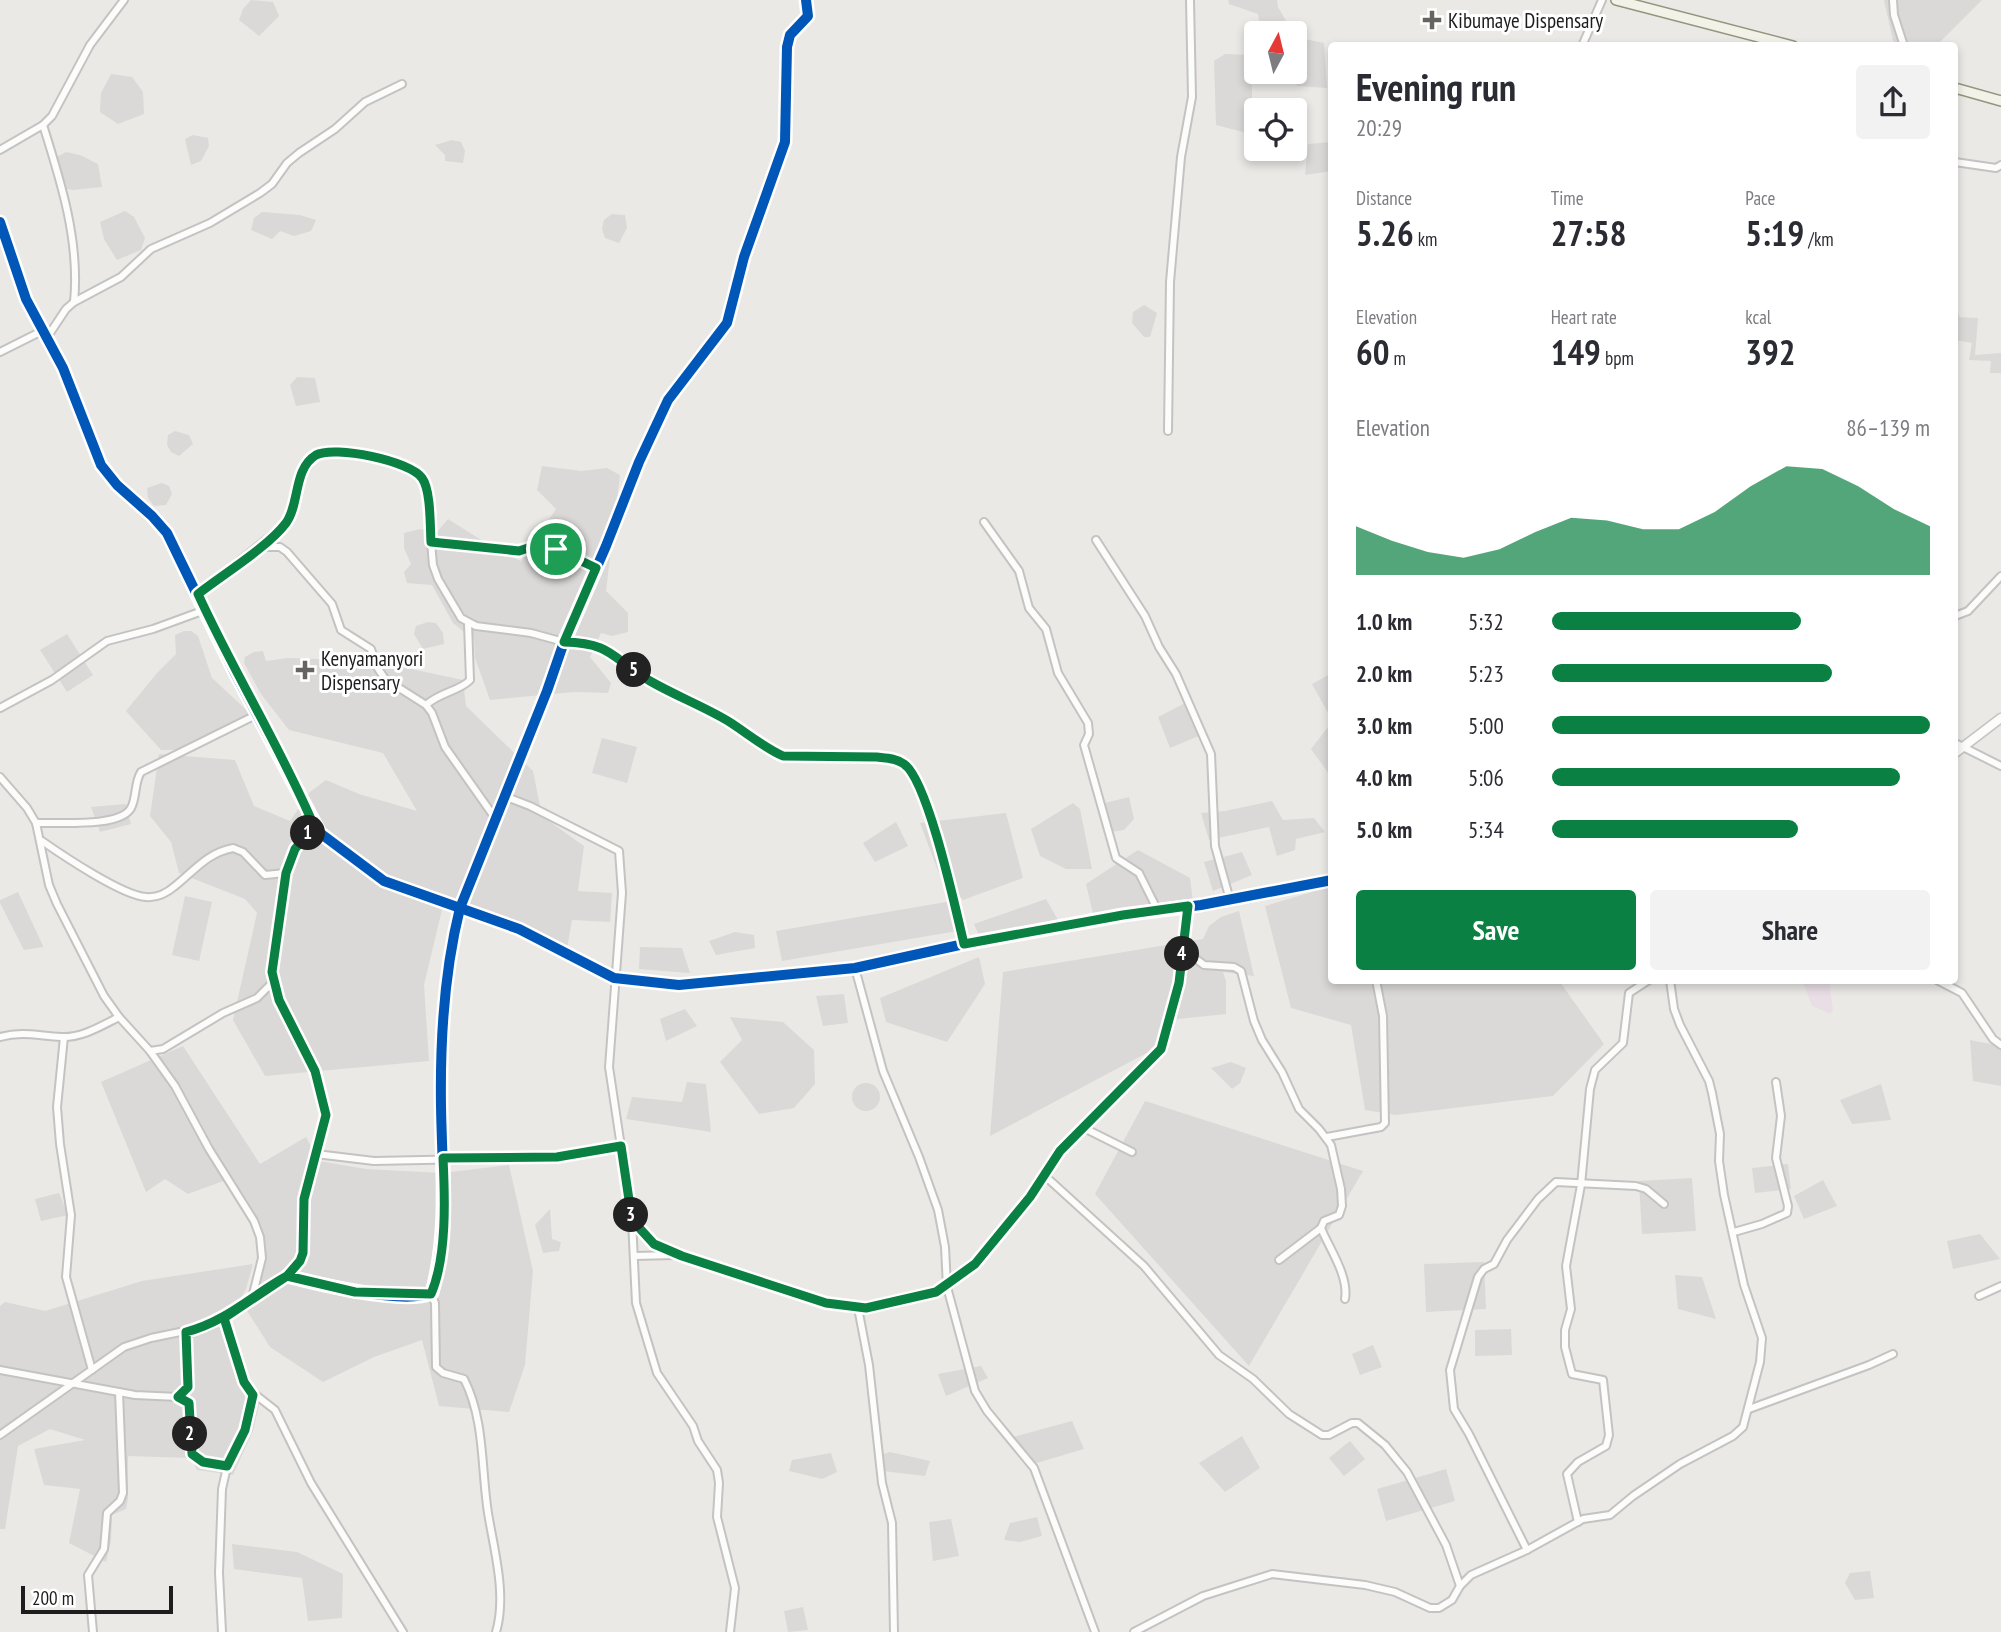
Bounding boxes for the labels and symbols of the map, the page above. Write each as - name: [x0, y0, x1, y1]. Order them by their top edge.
- place label: Kibumaye Dispensary: [1448, 7, 1603, 34]
- marker: Kibumaye Dispensary: [1422, 10, 1442, 30]
- north arrow: [1244, 21, 1307, 84]
- pin: [526, 519, 586, 579]
- place label: Kenyamanyori Dispensary: [321, 645, 423, 696]
- pin: 5: [616, 652, 652, 688]
- marker: Kenyamanyori Dispensary: [295, 660, 315, 680]
- pin: 1: [290, 816, 326, 850]
- pin: 4: [1164, 936, 1200, 972]
- pin: 3: [614, 1198, 648, 1232]
- pin: 2: [172, 1416, 208, 1452]
- scale bar: [21, 1583, 173, 1615]

